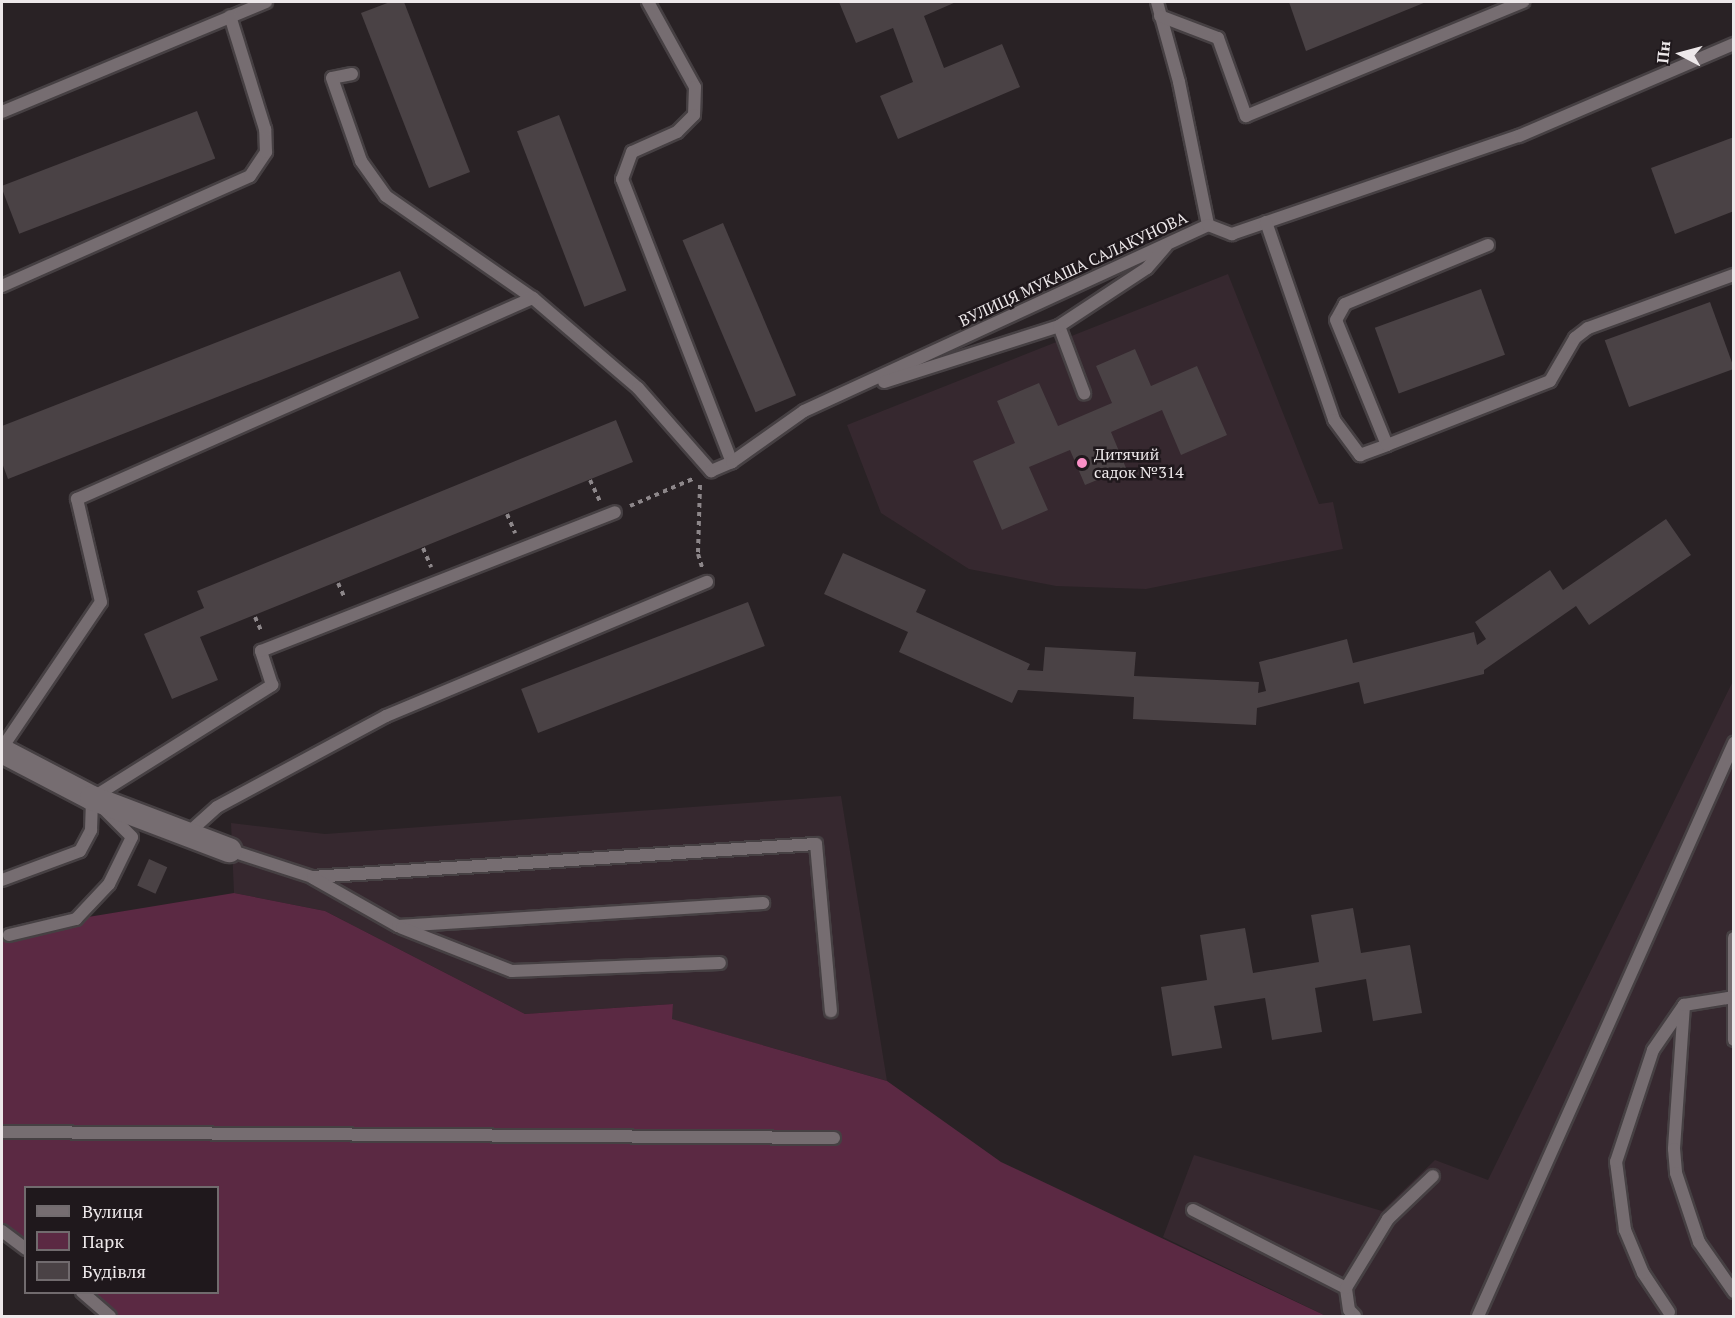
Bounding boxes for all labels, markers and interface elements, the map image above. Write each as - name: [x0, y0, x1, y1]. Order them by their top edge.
- north arrow: [1651, 24, 1711, 84]
- text: Пн: [1651, 40, 1675, 65]
- street label: ВУЛИЦЯ МУКАША САЛАКУНОВА: [956, 207, 1190, 331]
- place label: Дитячий садок №314: [1094, 444, 1184, 482]
- marker: Дитячий садок №314: [1075, 456, 1089, 470]
- legend: [24, 1186, 219, 1294]
- text: Вулиця: [82, 1199, 143, 1223]
- text: Парк: [82, 1229, 124, 1253]
- text: Будівля: [82, 1259, 146, 1283]

